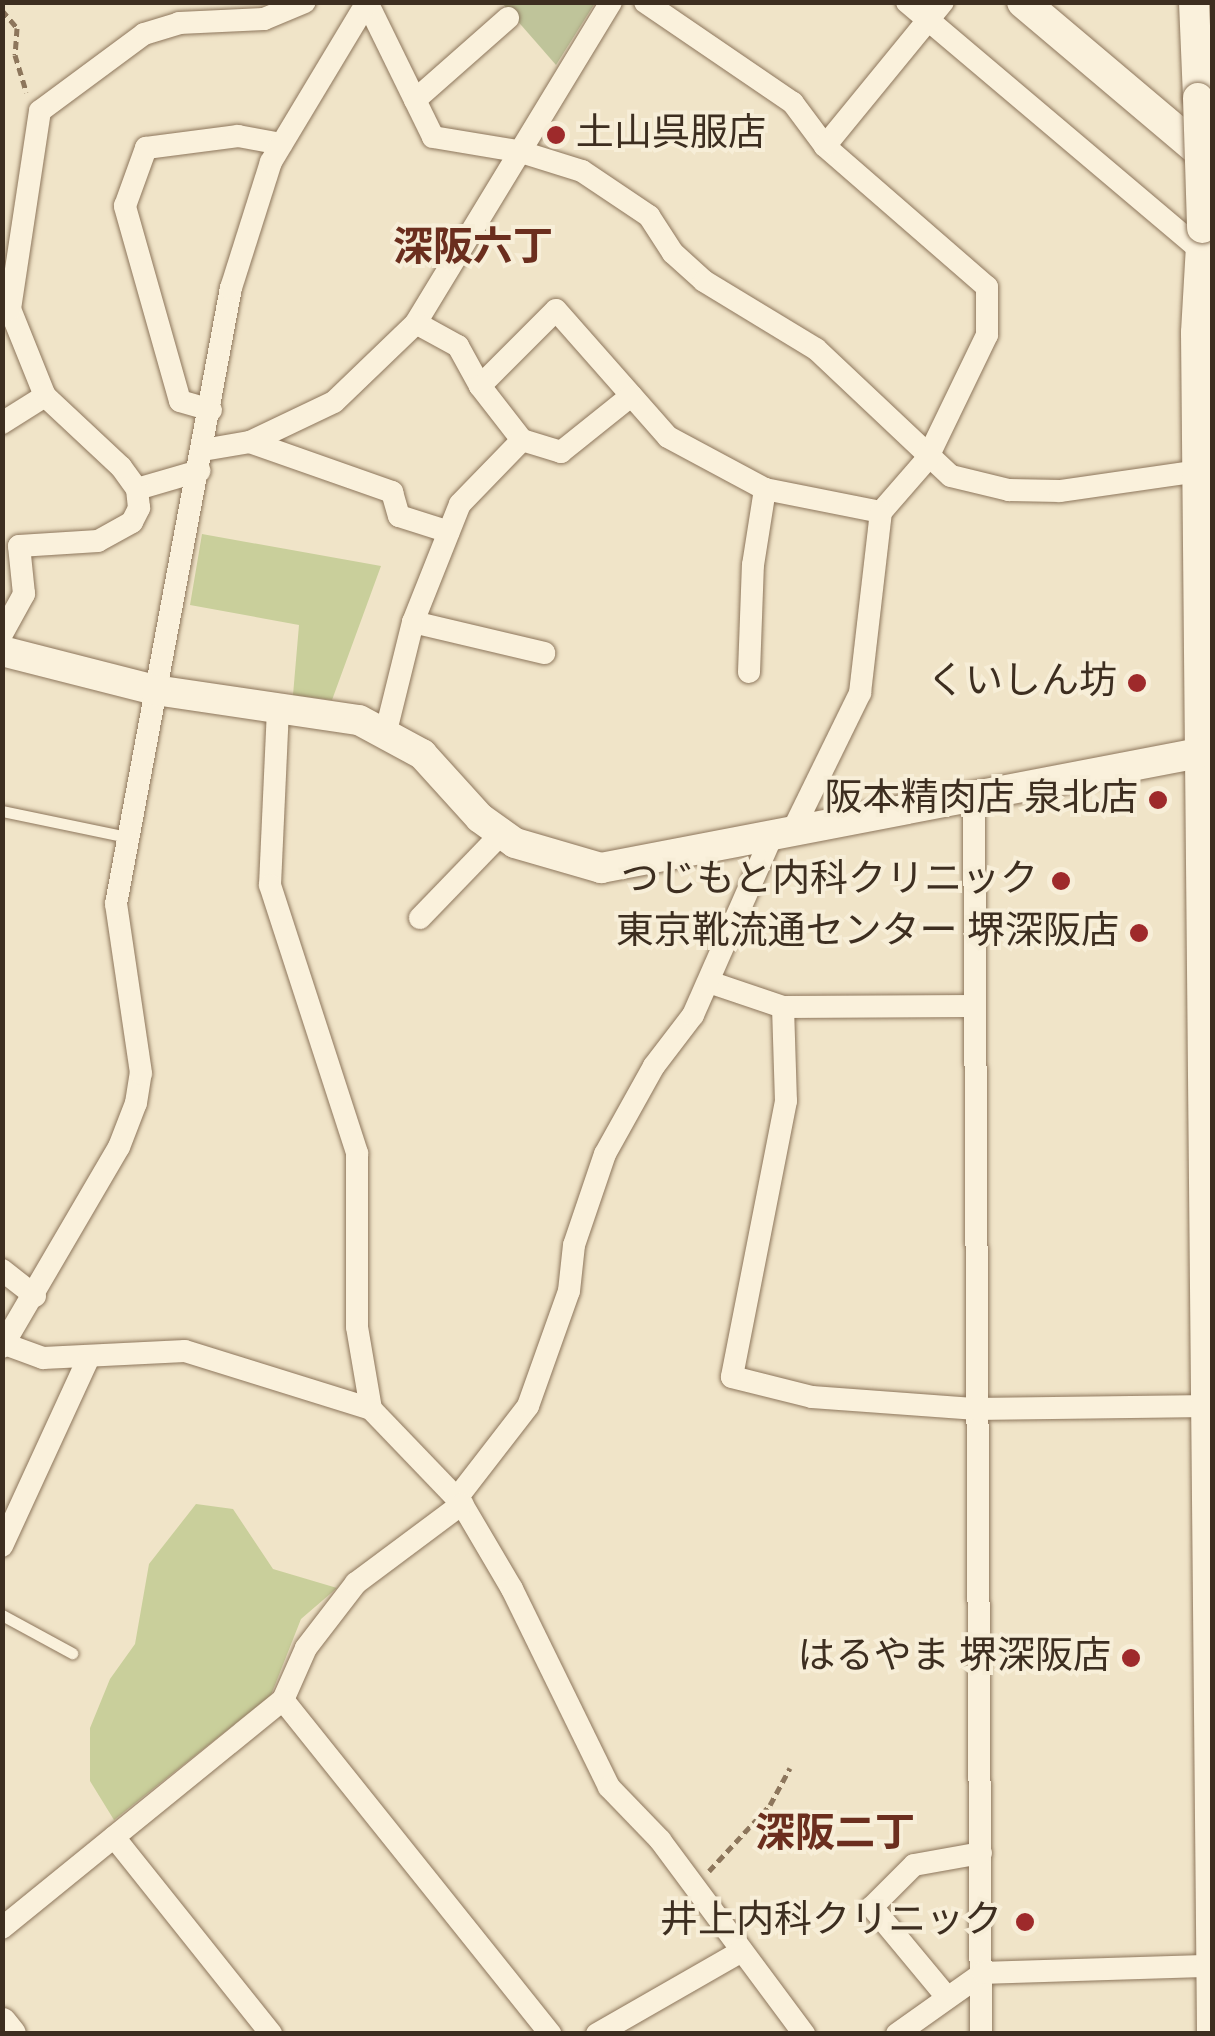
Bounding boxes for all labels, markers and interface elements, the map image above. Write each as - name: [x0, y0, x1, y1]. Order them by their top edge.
- place label: 土山呉服店: [576, 112, 766, 158]
- marker: 土山呉服店: [545, 124, 567, 146]
- district label: 深阪六丁: [393, 225, 553, 273]
- place label: くいしん坊: [927, 660, 1117, 706]
- marker: くいしん坊: [1126, 672, 1148, 694]
- place label: 阪本精肉店 泉北店: [825, 777, 1138, 823]
- marker: 阪本精肉店 泉北店: [1147, 789, 1169, 811]
- place label: つじもと内科クリニック: [620, 858, 1038, 904]
- marker: つじもと内科クリニック: [1048, 868, 1074, 894]
- place label: 東京靴流通センター 堺深阪店: [616, 910, 1119, 956]
- marker: 東京靴流通センター 堺深阪店: [1128, 922, 1150, 944]
- place label: はるやま 堺深阪店: [798, 1635, 1111, 1681]
- marker: はるやま 堺深阪店: [1120, 1647, 1142, 1669]
- district label: 深阪二丁: [755, 1811, 915, 1859]
- place label: 井上内科クリニック: [660, 1899, 1002, 1945]
- marker: 井上内科クリニック: [1012, 1909, 1038, 1935]

